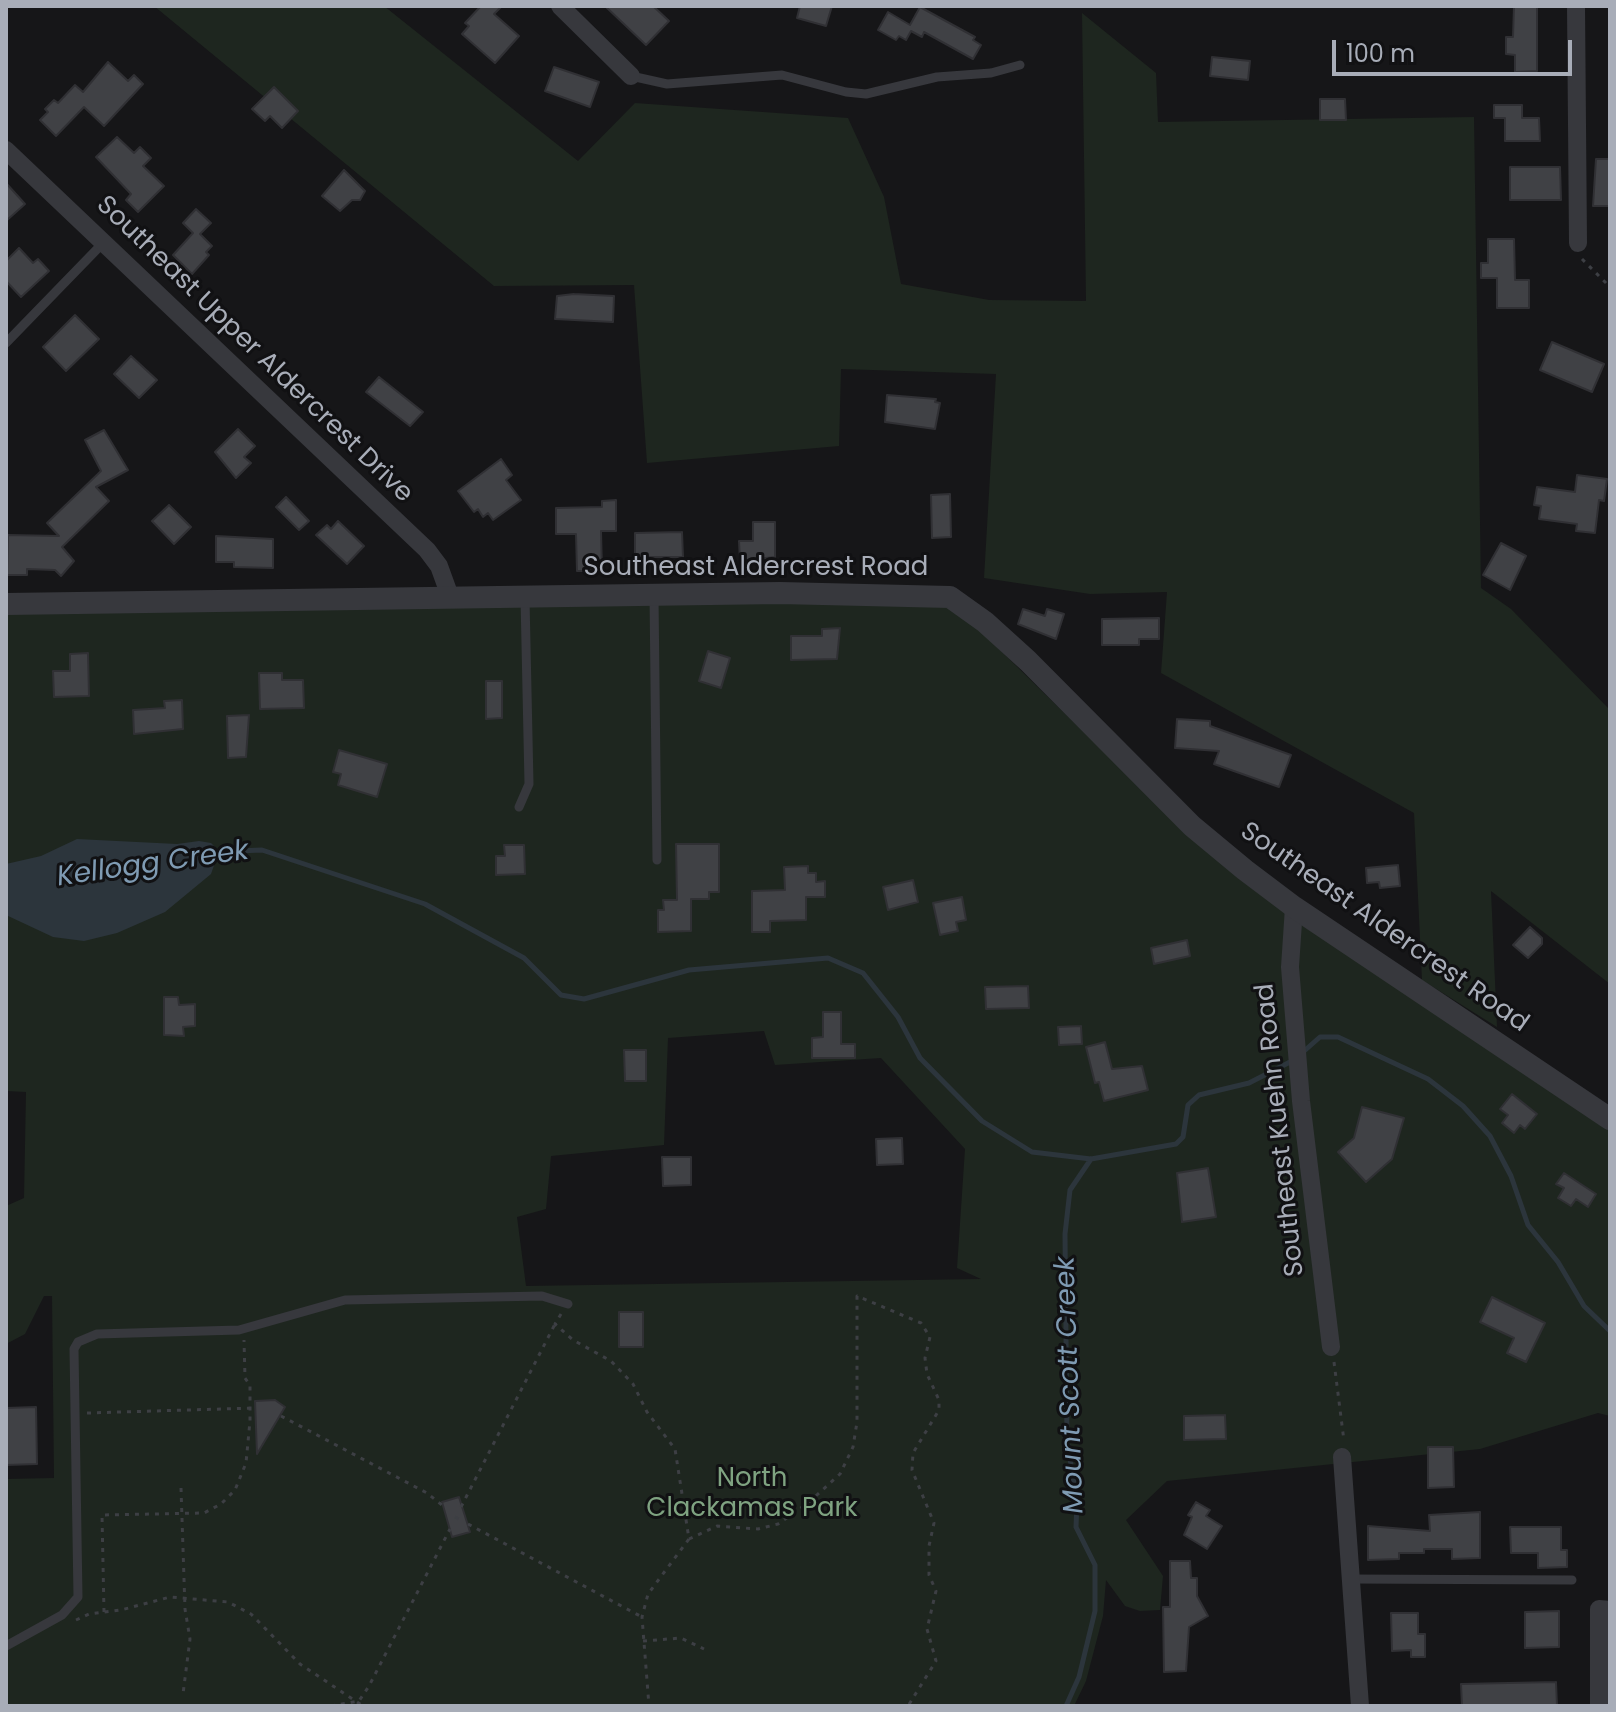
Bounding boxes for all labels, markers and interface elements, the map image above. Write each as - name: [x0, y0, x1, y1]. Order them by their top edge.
- scale bar: [1336, 24, 1576, 74]
- text: 100 m: [1346, 37, 1415, 70]
- street label: Southeast Upper Aldercrest Drive: [89, 190, 419, 510]
- street label: Southeast Aldercrest Road: [584, 552, 928, 584]
- street label: Southeast Aldercrest Road: [1234, 816, 1534, 1040]
- water label: Kellogg Creek: [55, 835, 251, 895]
- street label: Southeast Kuehn Road: [1250, 982, 1312, 1278]
- water label: Mount Scott Creek: [1050, 1256, 1092, 1514]
- park label: North Clackamas Park: [646, 1463, 858, 1524]

